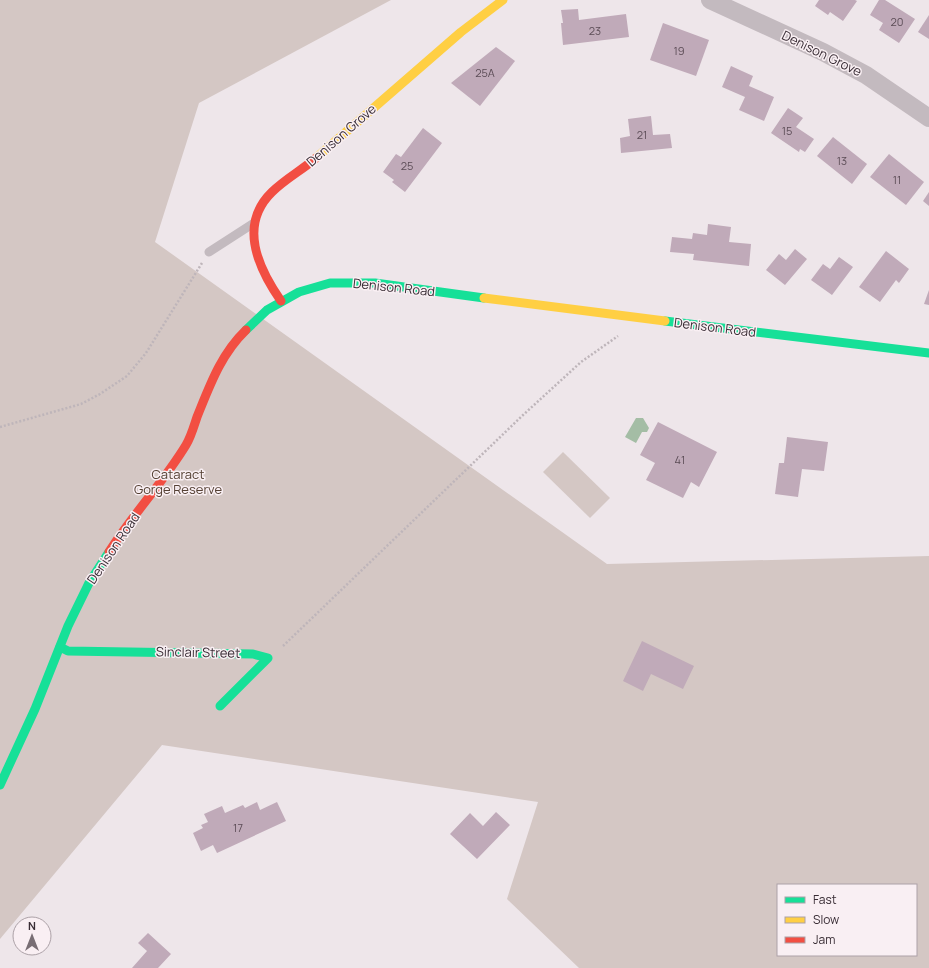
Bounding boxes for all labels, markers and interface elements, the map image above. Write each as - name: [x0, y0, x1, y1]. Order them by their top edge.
- house number: 20: [891, 14, 903, 29]
- house number: 23: [589, 23, 601, 38]
- street label: Denison Grove: [779, 26, 865, 80]
- house number: 19: [673, 43, 685, 58]
- house number: 25A: [475, 65, 495, 80]
- street label: Denison Grove: [302, 99, 380, 170]
- house number: 15: [782, 123, 792, 138]
- house number: 21: [637, 127, 647, 142]
- house number: 13: [837, 153, 847, 168]
- house number: 25: [401, 158, 413, 173]
- house number: 11: [893, 172, 901, 187]
- street label: Denison Road: [352, 274, 436, 300]
- street label: Denison Road: [673, 313, 757, 341]
- house number: 41: [675, 452, 685, 467]
- park label: Cataract Gorge Reserve: [134, 465, 222, 498]
- street label: Denison Road: [82, 509, 144, 587]
- street label: Sinclair Street: [156, 642, 240, 662]
- house number: 17: [233, 820, 243, 835]
- legend: [777, 884, 917, 956]
- text: Fast: [813, 891, 837, 908]
- text: Slow: [813, 911, 839, 928]
- north arrow: [12, 916, 52, 956]
- text: N: [28, 918, 36, 933]
- text: Jam: [813, 931, 835, 948]

